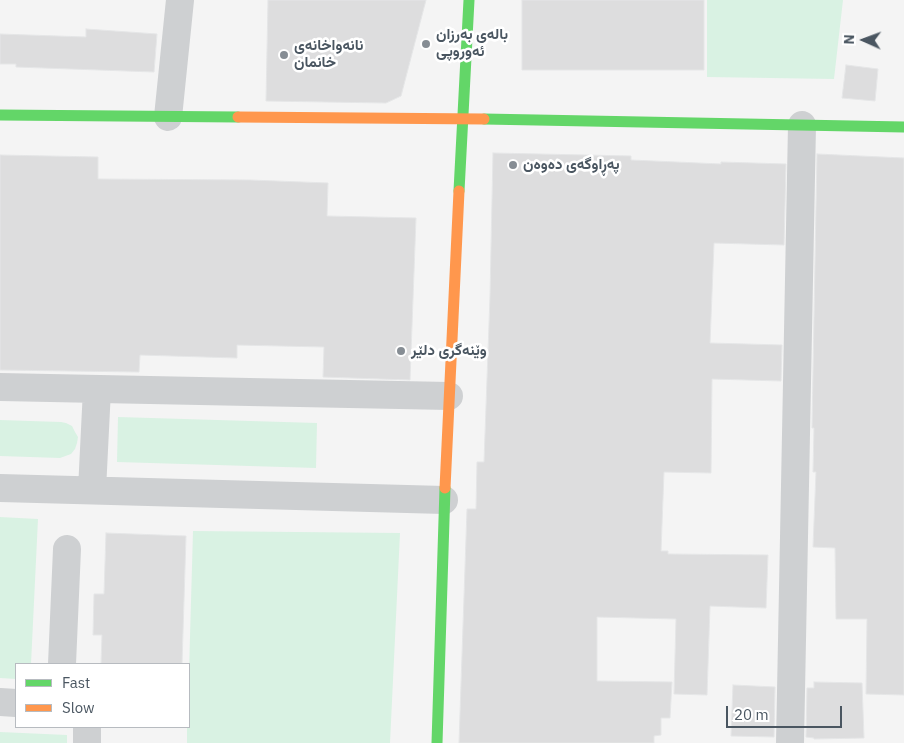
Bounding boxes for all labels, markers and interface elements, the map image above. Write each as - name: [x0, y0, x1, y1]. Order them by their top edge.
- north arrow: [839, 15, 889, 65]
- place label: بالەی بەرزان ئەوروپی: [436, 26, 508, 61]
- text: N: [840, 34, 858, 45]
- place label: نانەواخانەی خانمان: [294, 37, 363, 72]
- marker: بالەی بەرزان ئەوروپی: [420, 38, 432, 50]
- marker: نانەواخانەی خانمان: [278, 49, 290, 61]
- place label: پەڕاوگەی دەوەن: [523, 156, 620, 174]
- marker: پەڕاوگەی دەوەن: [507, 159, 519, 171]
- place label: وێنەگری دلێر: [411, 342, 487, 360]
- marker: وێنەگری دلێر: [395, 345, 407, 357]
- legend: [15, 663, 190, 728]
- text: Fast: [62, 673, 90, 692]
- scale bar: [729, 696, 845, 728]
- text: Slow: [62, 698, 95, 717]
- text: 20 m: [734, 705, 769, 724]

